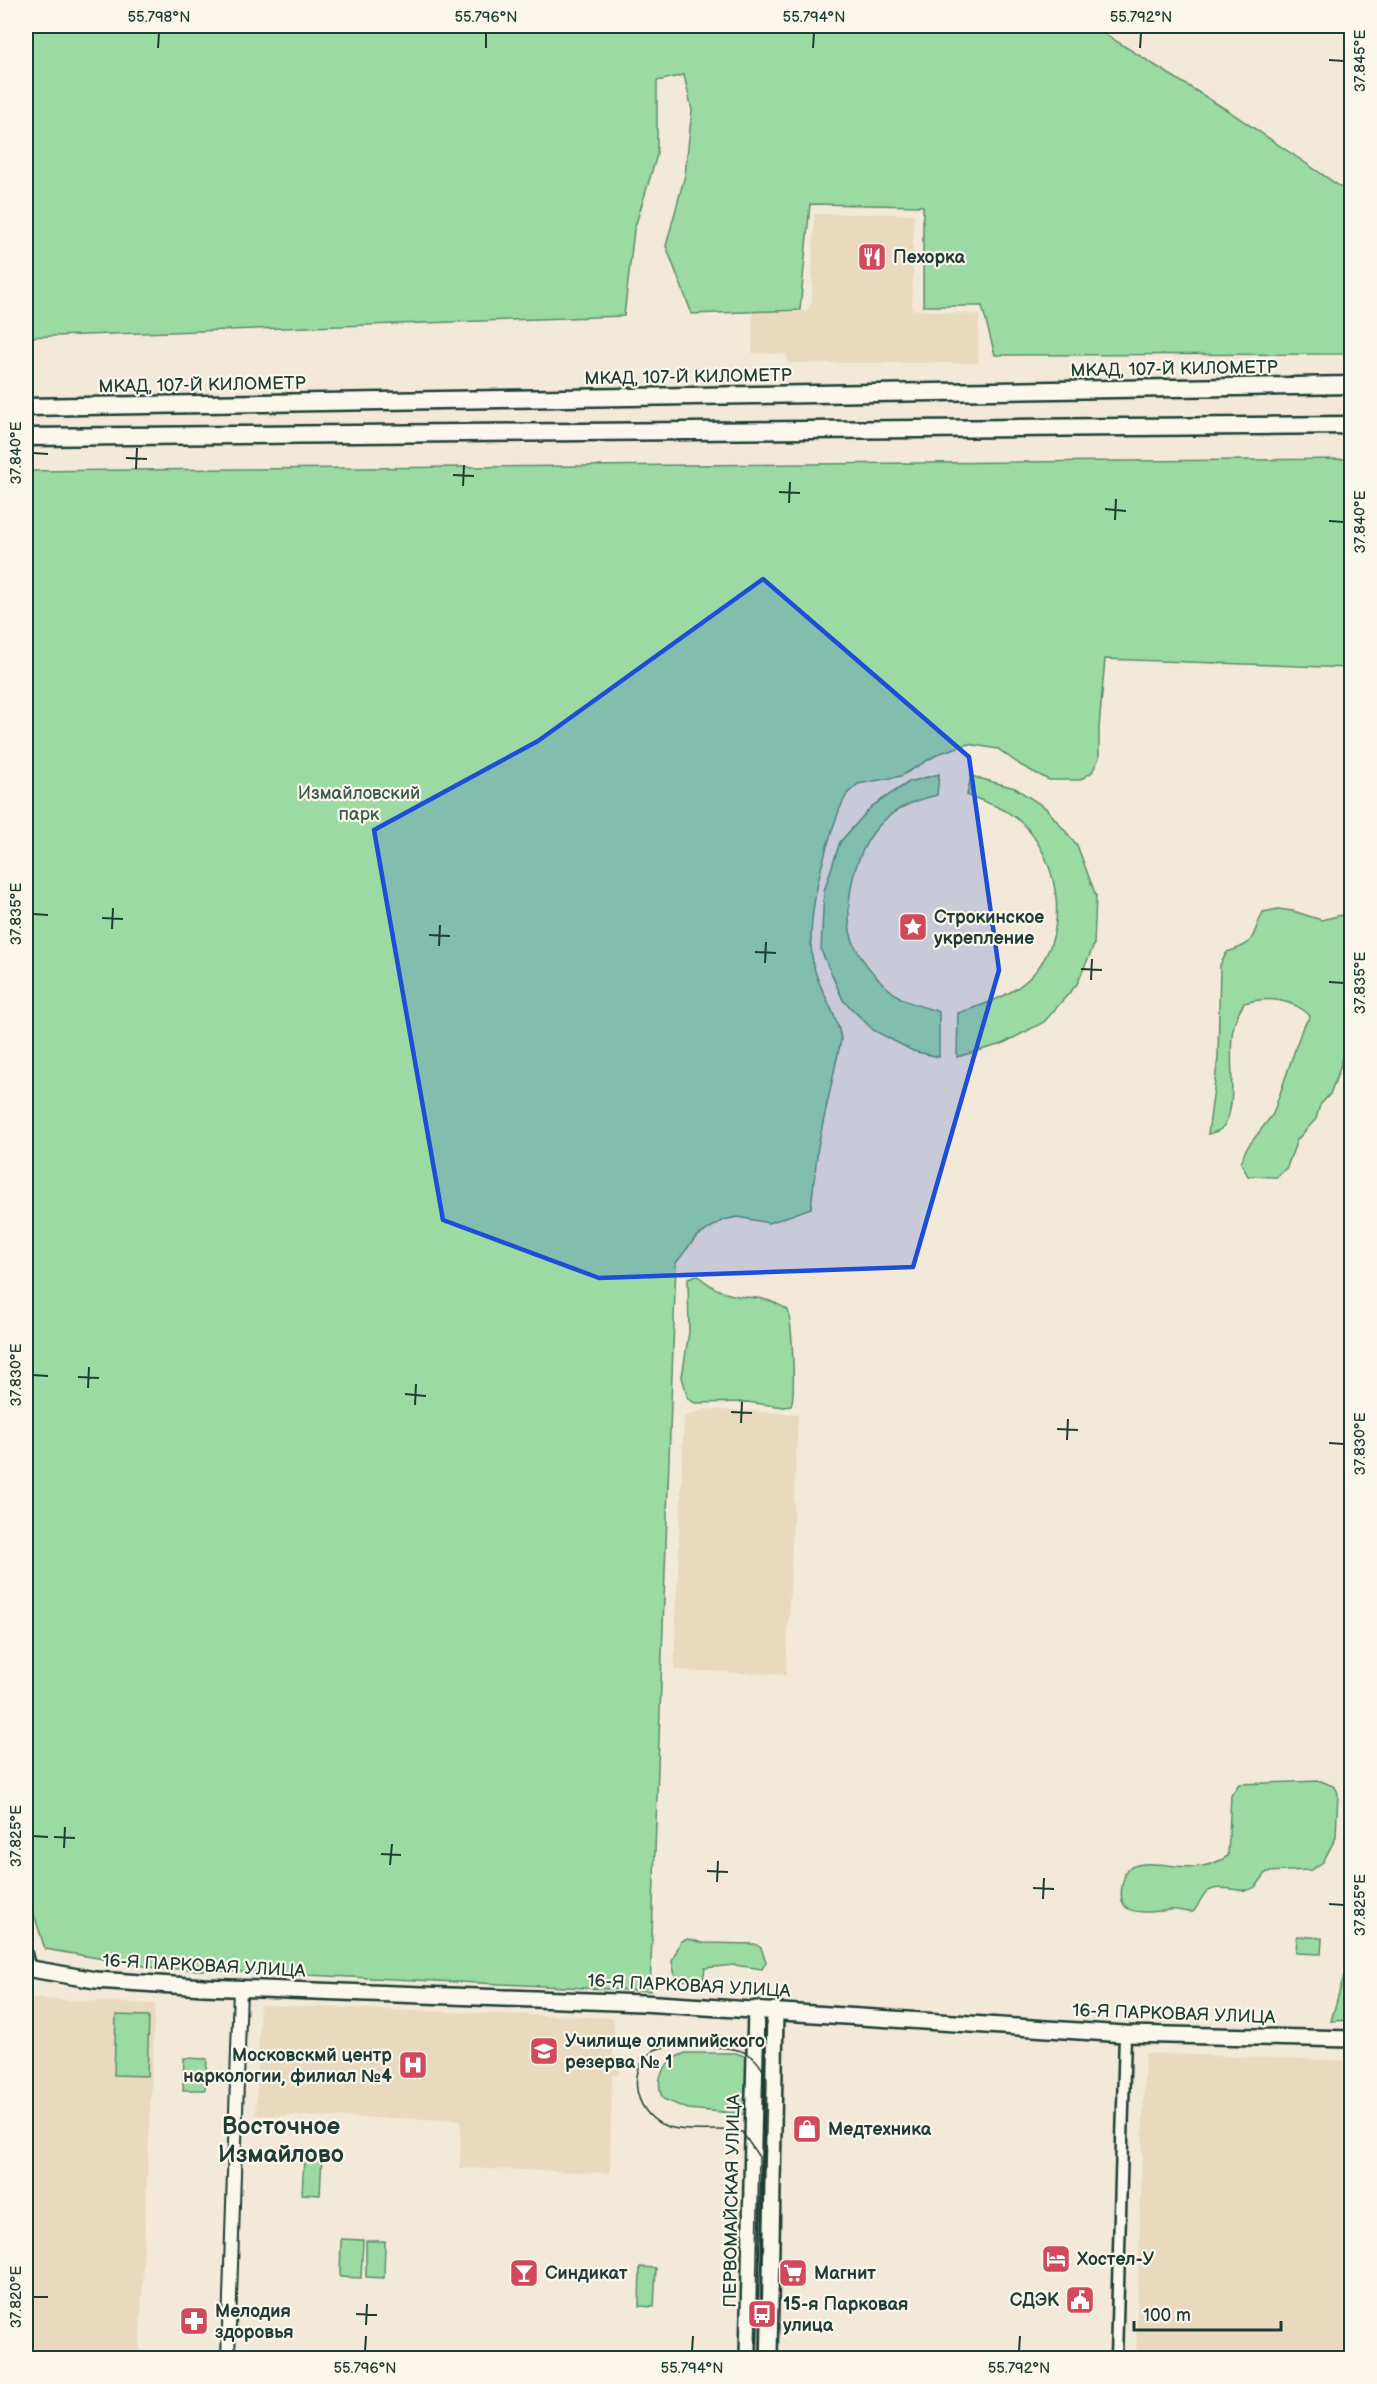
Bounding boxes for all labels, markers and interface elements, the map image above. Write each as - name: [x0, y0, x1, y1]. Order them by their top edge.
- text: 55.798°N: [127, 8, 191, 27]
- text: 55.796°N: [454, 8, 518, 27]
- text: 55.794°N: [783, 8, 845, 27]
- text: 55.792°N: [1110, 8, 1172, 27]
- text: 37.845°E: [1351, 30, 1370, 92]
- restaurant icon: Пехорка: [856, 241, 888, 273]
- place label: Пехорка: [893, 247, 966, 268]
- street label: МКАД, 107-Й КИЛОМЕТР: [1070, 357, 1279, 381]
- street label: МКАД, 107-Й КИЛОМЕТР: [584, 365, 793, 389]
- street label: МКАД, 107-Й КИЛОМЕТР: [98, 373, 307, 397]
- text: 37.840°E: [7, 421, 26, 485]
- text: 37.840°E: [1351, 490, 1370, 554]
- park label: Измайловский парк: [298, 783, 420, 825]
- text: 37.835°E: [7, 883, 26, 945]
- place label: Строкинское укрепление: [934, 907, 1044, 949]
- place icon: Строкинское укрепление: [897, 911, 929, 943]
- text: 37.835°E: [1351, 952, 1370, 1014]
- text: 37.830°E: [7, 1343, 26, 1407]
- text: 37.830°E: [1351, 1412, 1370, 1476]
- text: 37.825°E: [7, 1805, 26, 1867]
- text: 37.825°E: [1351, 1874, 1370, 1936]
- street label: 16-Я ПАРКОВАЯ УЛИЦА: [102, 1950, 306, 1982]
- street label: 16-Я ПАРКОВАЯ УЛИЦА: [587, 1970, 791, 2002]
- street label: 16-Я ПАРКОВАЯ УЛИЦА: [1072, 2000, 1276, 2028]
- place label: Училище олимпийского резерва № 1: [565, 2031, 765, 2073]
- school or university icon: Училище олимпийского резерва № 1: [528, 2035, 560, 2067]
- place label: Московскмй центр наркологии, филиал №4: [183, 2045, 392, 2087]
- hospital icon: Московскмй центр наркологии, филиал №4: [397, 2049, 429, 2081]
- street label: ПЕРВОМАЙСКАЯ УЛИЦА: [720, 2094, 744, 2308]
- district label: Восточное Измайлово: [218, 2112, 344, 2169]
- shop icon: Медтехника: [791, 2113, 823, 2145]
- place label: Медтехника: [828, 2119, 932, 2140]
- hotel icon: Хостел-У: [1040, 2243, 1072, 2275]
- place label: Хостел-У: [1076, 2249, 1155, 2270]
- bar icon: Синдикат: [508, 2257, 540, 2289]
- supermarket icon: Магнит: [777, 2257, 809, 2289]
- place label: Синдикат: [545, 2263, 628, 2284]
- place label: Магнит: [814, 2263, 876, 2284]
- text: 37.820°E: [7, 2266, 26, 2328]
- public building icon: СДЭК: [1064, 2284, 1096, 2316]
- place label: СДЭК: [1010, 2290, 1060, 2311]
- place label: 15-я Парковая улица: [783, 2294, 908, 2336]
- scale bar: [1134, 2294, 1281, 2332]
- bus stop icon: 15-я Парковая улица: [746, 2298, 778, 2330]
- place label: Мелодия здоровья: [215, 2301, 294, 2343]
- pharmacy icon: Мелодия здоровья: [178, 2305, 210, 2337]
- text: 100 m: [1143, 2305, 1191, 2326]
- text: 55.796°N: [333, 2359, 397, 2378]
- text: 55.794°N: [661, 2359, 723, 2378]
- text: 55.792°N: [988, 2359, 1050, 2378]

